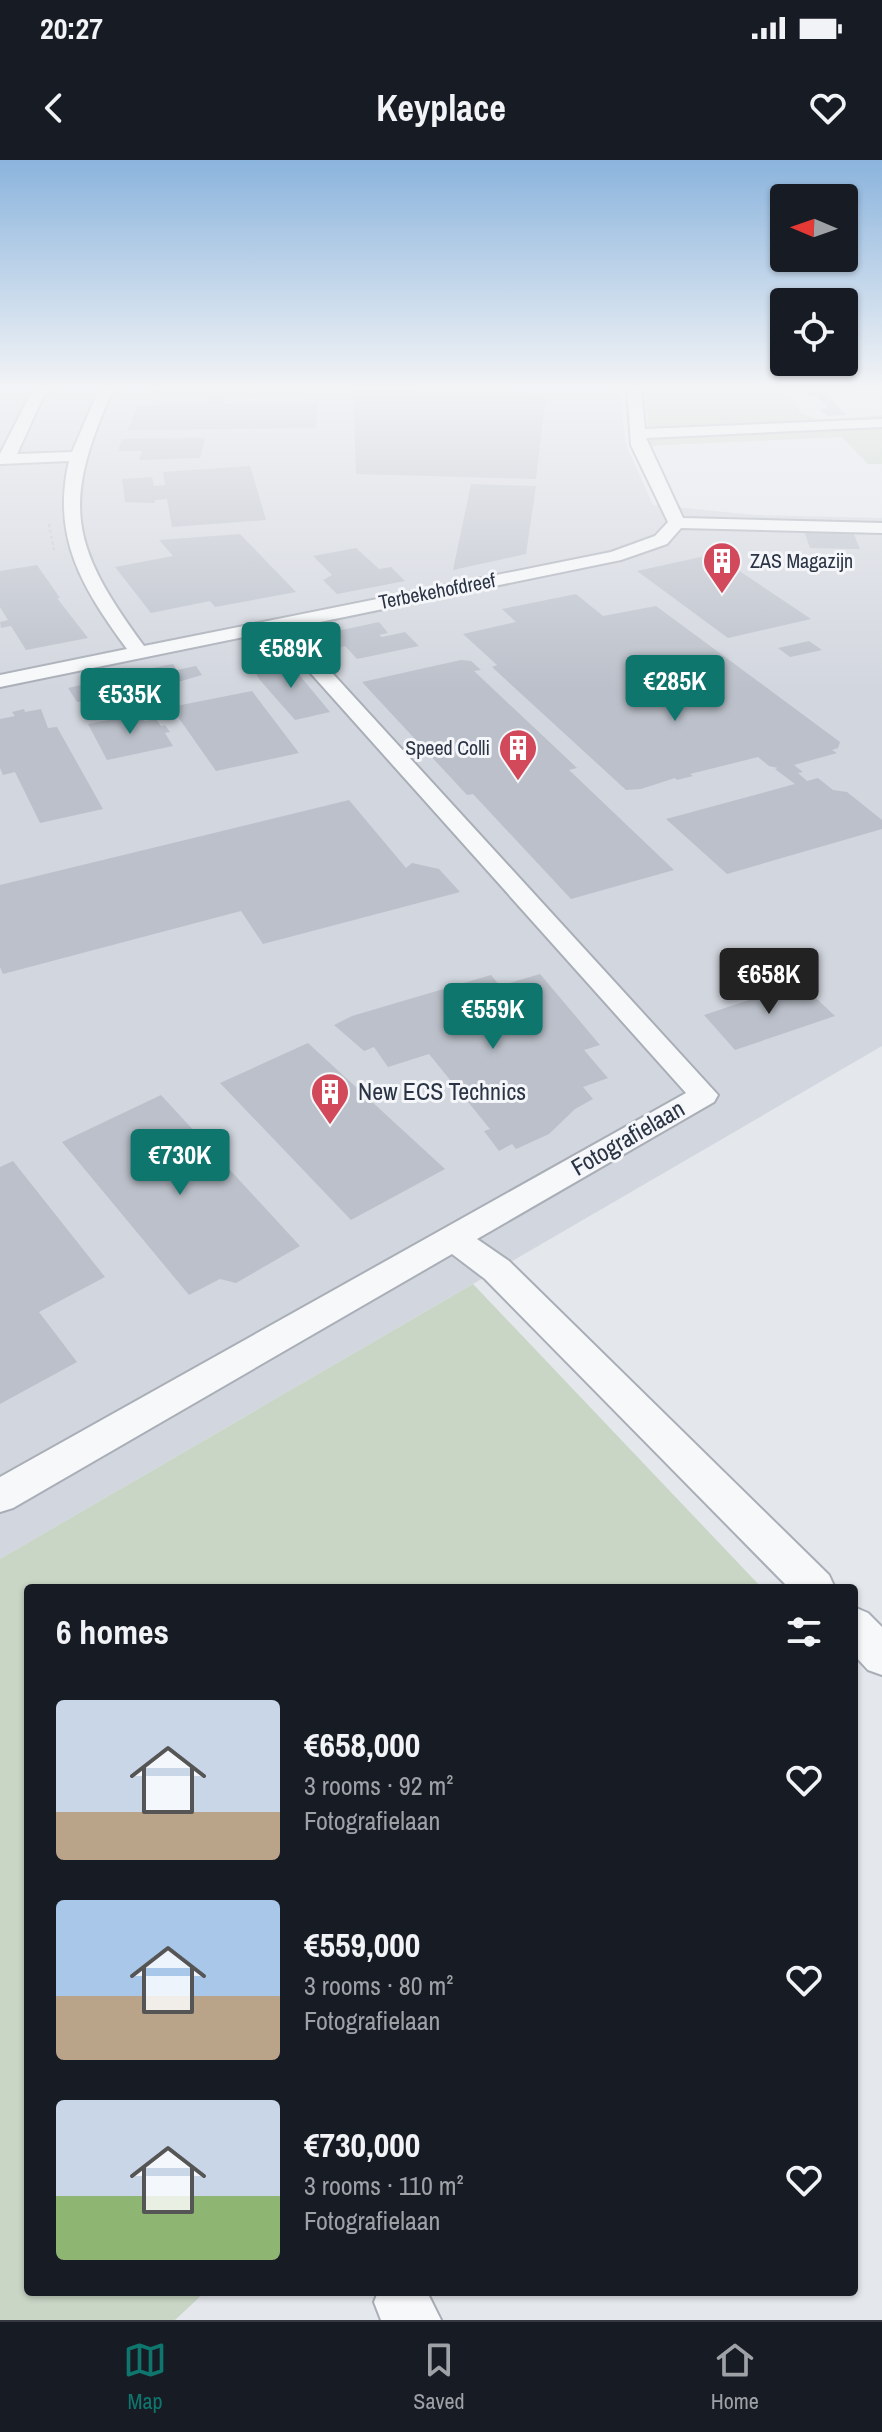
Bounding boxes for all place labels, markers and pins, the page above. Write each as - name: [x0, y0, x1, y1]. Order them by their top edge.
- building icon: ZAS Magazijn: [701, 540, 743, 595]
- place label: ZAS Magazijn: [750, 547, 853, 574]
- pin: €589K: [235, 622, 347, 690]
- pin: €285K: [619, 655, 731, 723]
- pin: €535K: [74, 668, 186, 736]
- building icon: Speed Colli: [497, 727, 539, 782]
- place label: Speed Colli: [405, 734, 490, 761]
- pin: €658K: [713, 948, 825, 1016]
- pin: €559K: [437, 983, 549, 1051]
- building icon: New ECS Technics: [309, 1071, 351, 1126]
- place label: New ECS Technics: [358, 1075, 526, 1107]
- pin: €730K: [124, 1129, 236, 1197]

